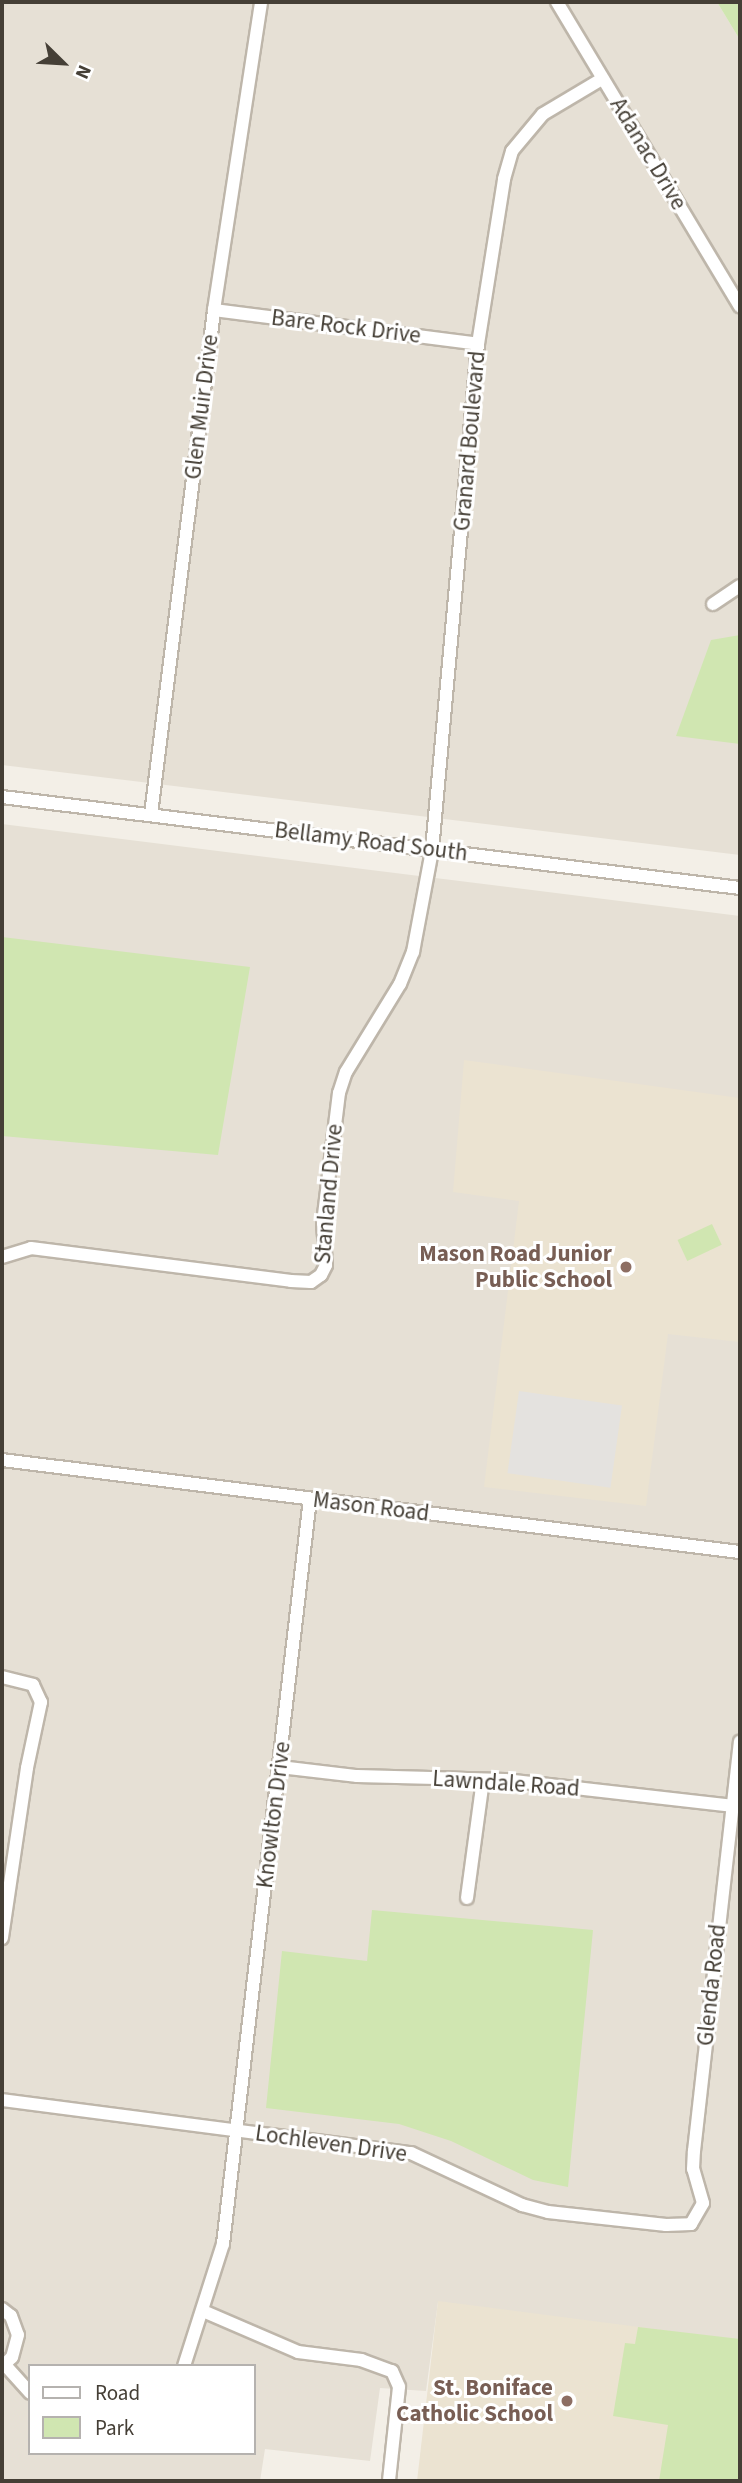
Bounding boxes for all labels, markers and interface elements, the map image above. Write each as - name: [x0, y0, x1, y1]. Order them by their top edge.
- north arrow: [28, 28, 98, 98]
- text: N: [68, 60, 98, 83]
- street label: Adanac Drive: [604, 93, 692, 215]
- street label: Bare Rock Drive: [270, 304, 422, 350]
- street label: Glen Muir Drive: [179, 333, 225, 481]
- street label: Granard Boulevard: [448, 350, 492, 532]
- street label: Bellamy Road South: [273, 816, 469, 868]
- street label: Stanland Drive: [309, 1123, 349, 1265]
- place label: Mason Road Junior Public School: [419, 1240, 612, 1294]
- marker: Mason Road Junior Public School: [618, 1259, 634, 1275]
- street label: Mason Road: [311, 1486, 431, 1528]
- street label: Knowlton Drive: [251, 1740, 297, 1890]
- street label: Lawndale Road: [431, 1765, 581, 1803]
- street label: Glenda Road: [692, 1923, 732, 2047]
- street label: Lochleven Drive: [253, 2120, 409, 2168]
- legend: [28, 2364, 256, 2455]
- place label: St. Boniface Catholic School: [396, 2374, 553, 2428]
- text: Road: [95, 2378, 140, 2408]
- marker: St. Boniface Catholic School: [559, 2393, 575, 2409]
- text: Park: [95, 2413, 134, 2443]

